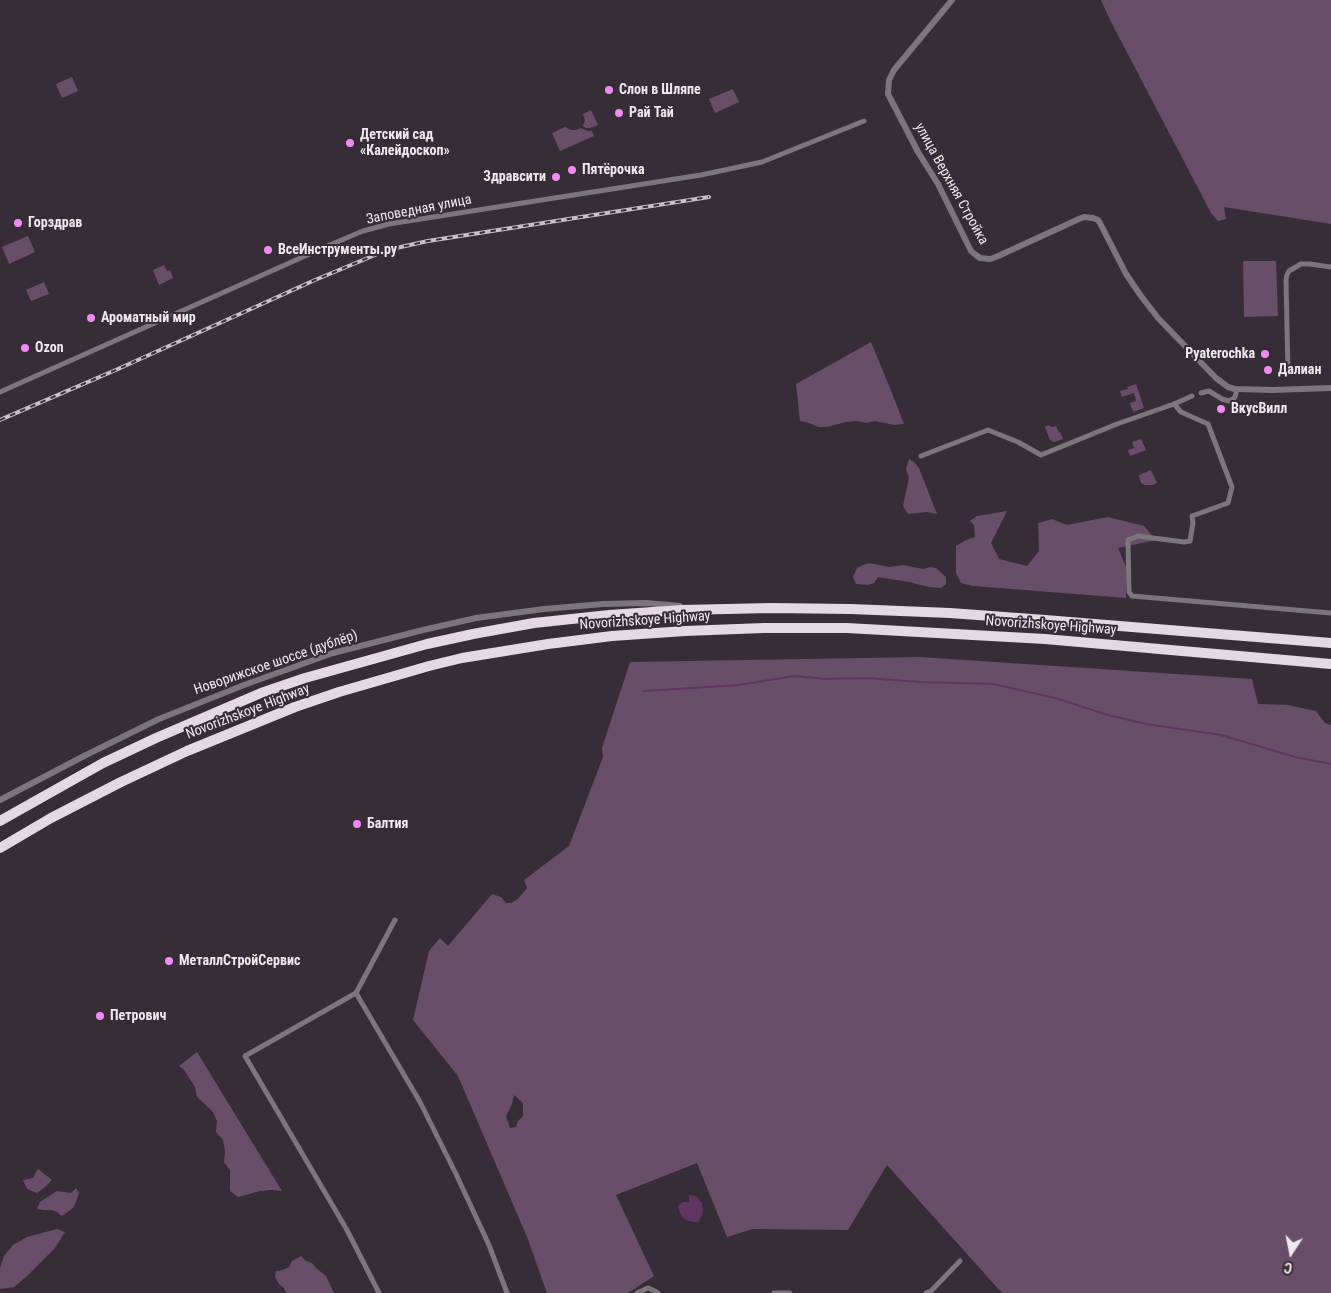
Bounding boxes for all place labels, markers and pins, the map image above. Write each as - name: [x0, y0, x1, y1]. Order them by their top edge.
- place label: Слон в Шляпе: [619, 82, 701, 98]
- marker: Слон в Шляпе: [603, 84, 615, 96]
- place label: Рай Тай: [629, 105, 674, 121]
- marker: Рай Тай: [613, 107, 625, 119]
- place label: Детский сад «Калейдоскоп»: [360, 127, 450, 160]
- marker: Детский сад «Калейдоскоп»: [344, 137, 356, 149]
- place label: Пятёрочка: [582, 162, 645, 178]
- marker: Пятёрочка: [566, 164, 578, 176]
- place label: Здравсити: [483, 169, 546, 185]
- marker: Здравсити: [550, 171, 562, 183]
- place label: Горздрав: [28, 215, 82, 231]
- marker: Горздрав: [12, 217, 24, 229]
- place label: ВсеИнструменты.ру: [278, 242, 397, 258]
- marker: ВсеИнструменты.ру: [262, 244, 274, 256]
- place label: Ароматный мир: [101, 310, 196, 326]
- marker: Ароматный мир: [85, 312, 97, 324]
- place label: Ozon: [35, 340, 64, 356]
- marker: Ozon: [19, 342, 31, 354]
- place label: Pyaterochka: [1185, 346, 1255, 362]
- marker: Pyaterochka: [1259, 348, 1271, 360]
- place label: Далиан: [1278, 362, 1321, 378]
- marker: Далиан: [1262, 364, 1274, 376]
- place label: ВкусВилл: [1231, 401, 1287, 417]
- marker: ВкусВилл: [1215, 403, 1227, 415]
- place label: Балтия: [367, 816, 409, 832]
- marker: Балтия: [351, 818, 363, 830]
- place label: МеталлСтройСервис: [179, 953, 300, 969]
- marker: МеталлСтройСервис: [163, 955, 175, 967]
- place label: Петрович: [110, 1008, 166, 1024]
- marker: Петрович: [94, 1010, 106, 1022]

